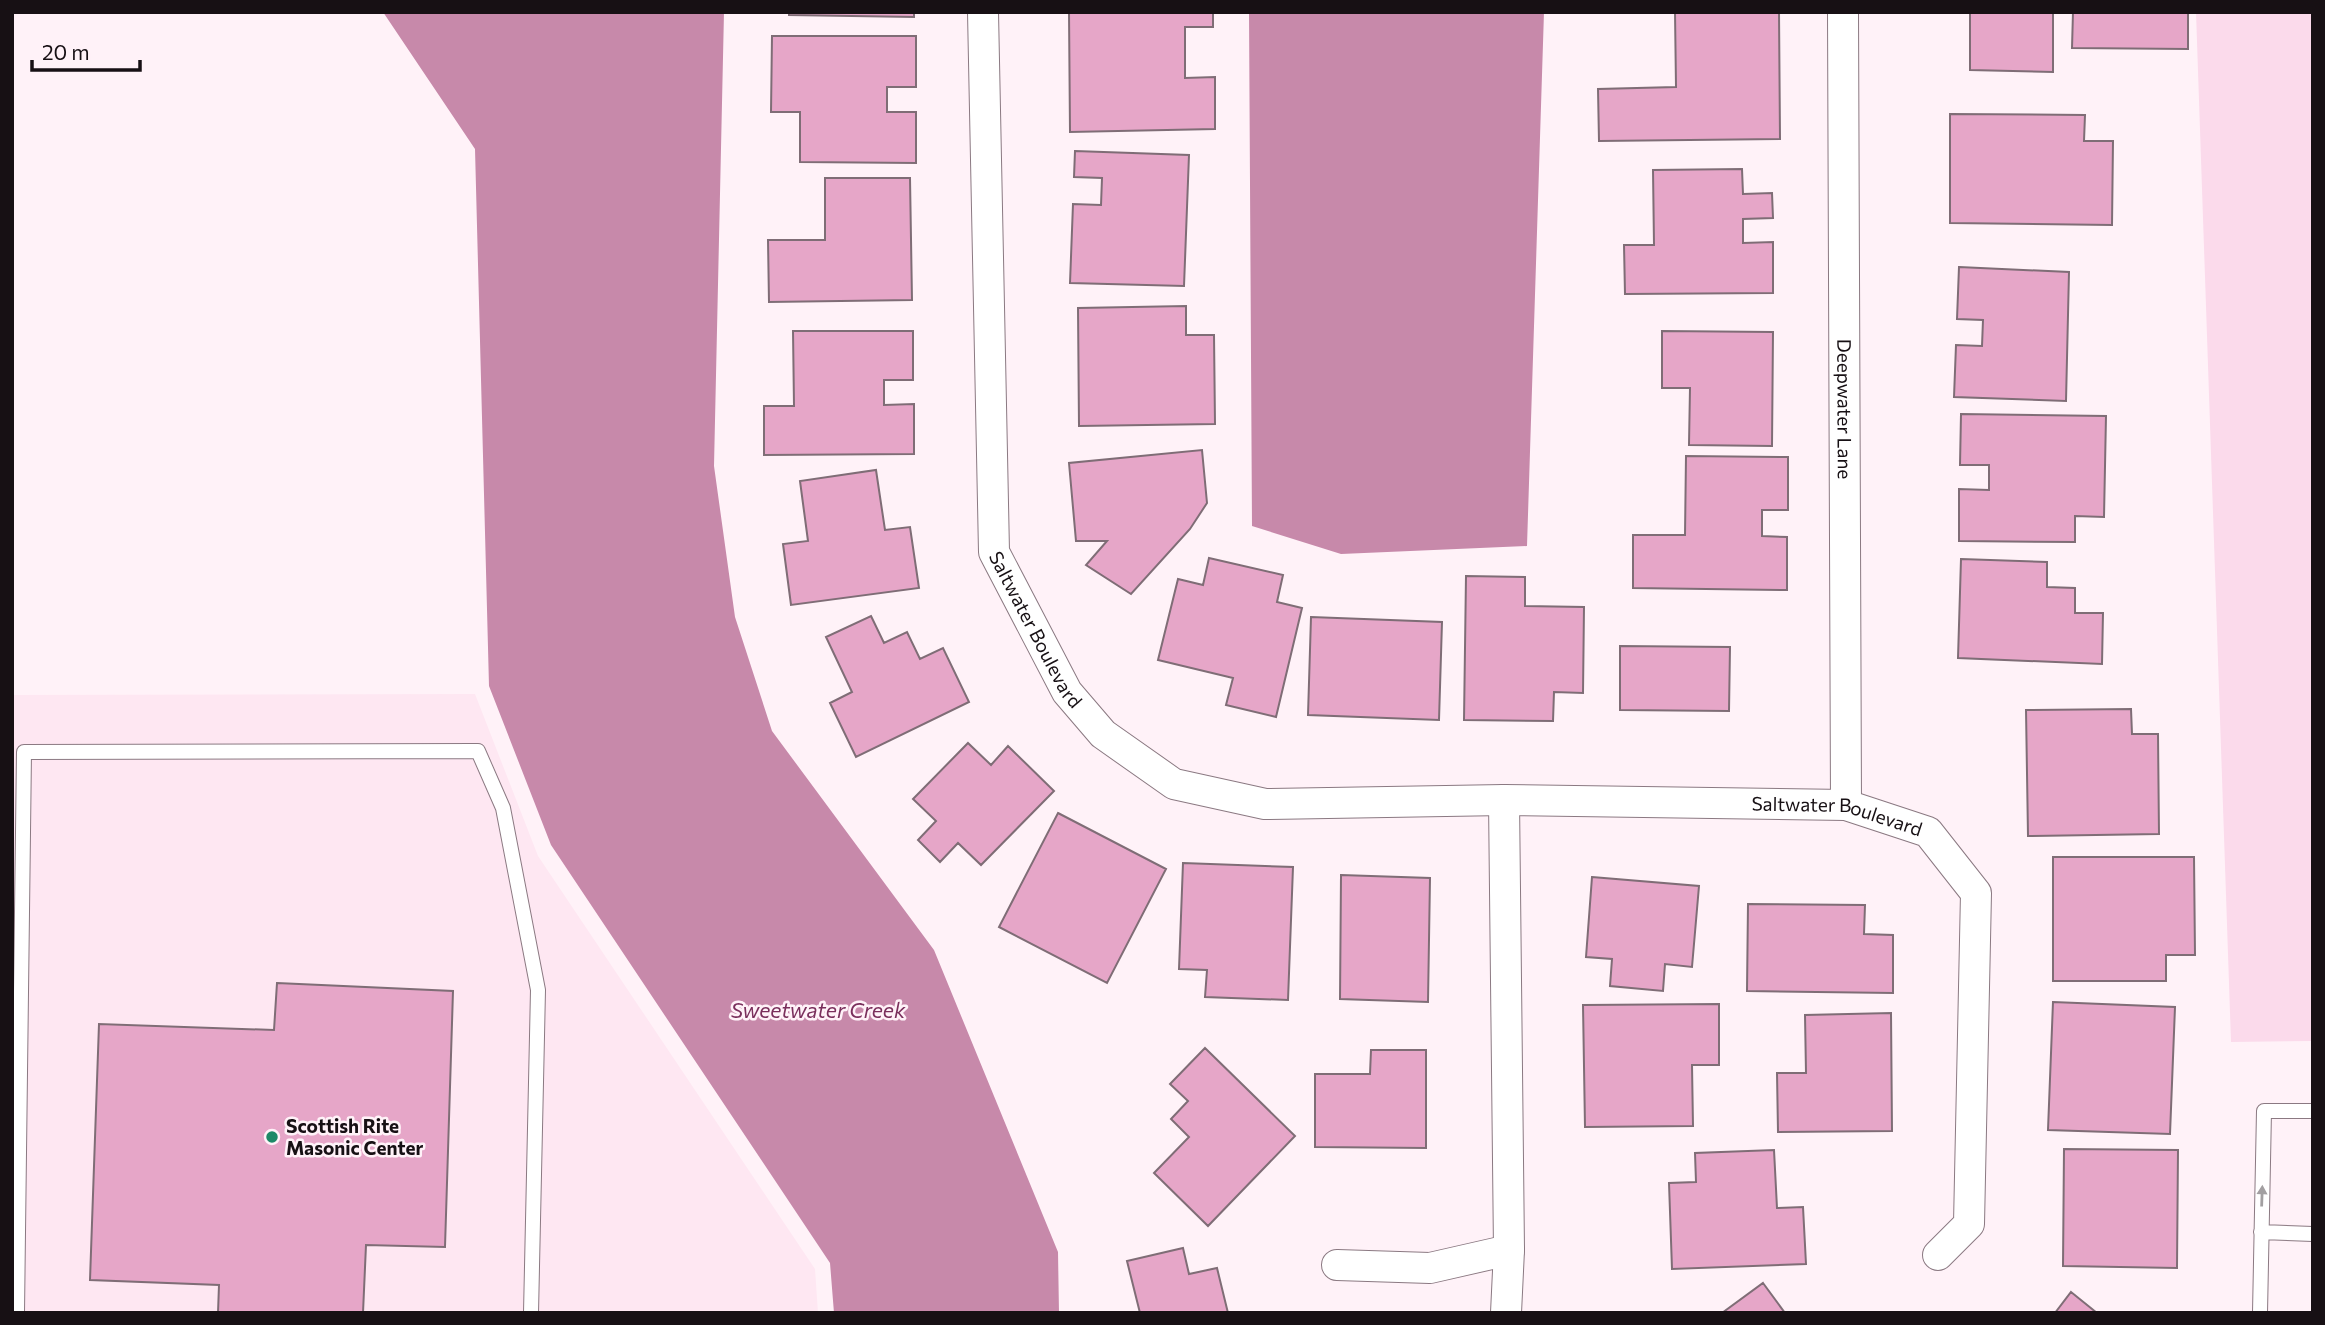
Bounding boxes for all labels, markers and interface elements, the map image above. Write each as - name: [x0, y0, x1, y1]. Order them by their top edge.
- scale bar: [32, 28, 140, 72]
- text: 20 m: [42, 39, 90, 64]
- street label: Deepwater Lane: [1833, 339, 1857, 479]
- street label: Saltwater Boulevard: [985, 547, 1087, 712]
- street label: Saltwater Boulevard: [1751, 792, 1925, 840]
- water label: Sweetwater Creek: [731, 997, 906, 1022]
- place label: Scottish Rite Masonic Center: [286, 1114, 423, 1159]
- marker: Scottish Rite Masonic Center: [264, 1129, 280, 1145]
- one-way arrow: [2256, 1184, 2267, 1206]

